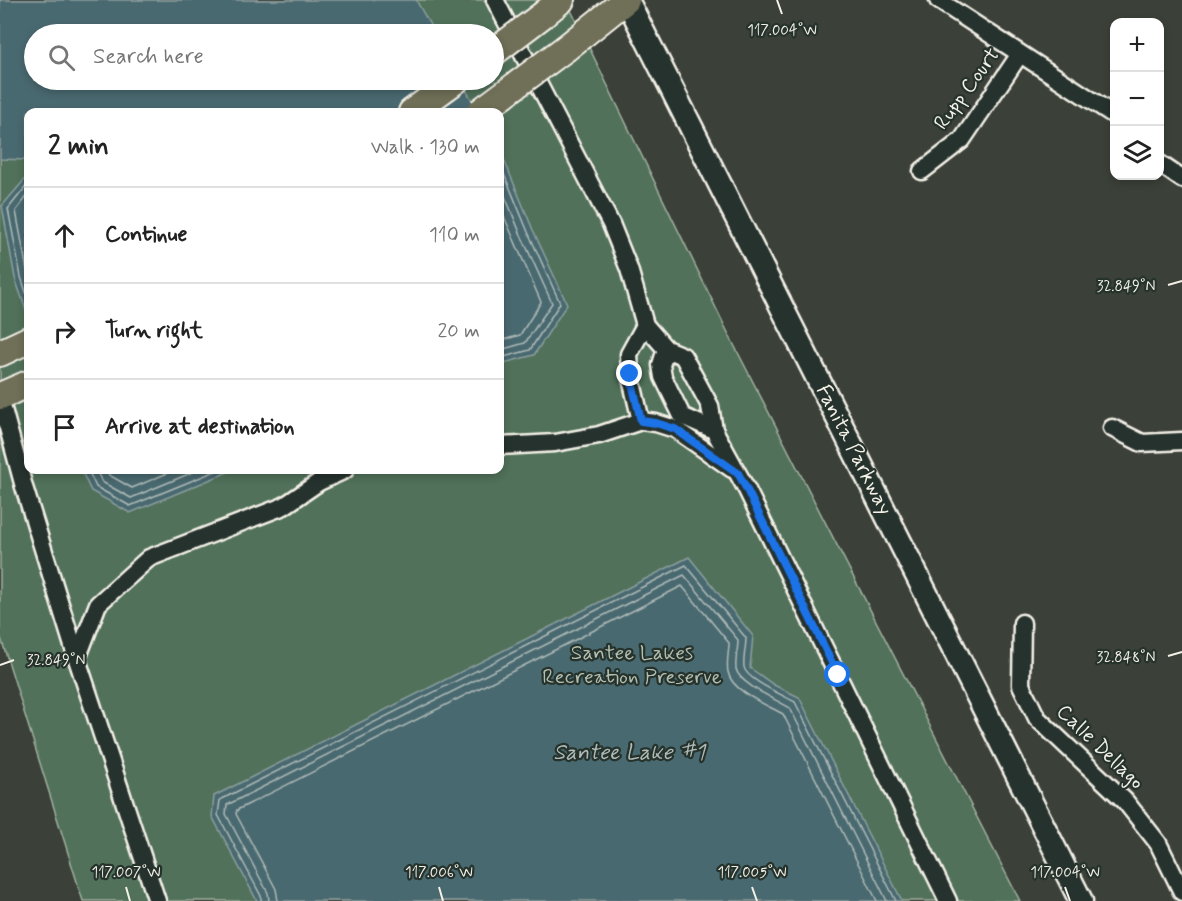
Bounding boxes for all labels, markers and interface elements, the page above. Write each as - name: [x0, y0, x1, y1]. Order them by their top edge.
- map controls: [1110, 18, 1164, 180]
- button: +: [1110, 18, 1164, 72]
- text: 117.004°W: [747, 21, 817, 41]
- search box: [24, 24, 504, 90]
- icon: search: [45, 41, 78, 74]
- street label: Rupp Court: [928, 42, 1006, 136]
- text: Search here: [93, 43, 204, 71]
- button: −: [1110, 72, 1164, 126]
- button: layers: [1110, 126, 1164, 180]
- text: 2 min: [48, 130, 109, 164]
- text: Walk · 130 m: [371, 134, 480, 161]
- icon: ahead: [48, 219, 81, 252]
- text: Continue: [105, 221, 187, 249]
- text: 110 m: [429, 222, 480, 249]
- text: 32.849°N: [1097, 277, 1155, 297]
- icon: right: [48, 315, 81, 348]
- text: Turn right: [105, 317, 203, 345]
- text: 20 m: [437, 318, 480, 345]
- route end: [616, 360, 642, 386]
- street label: Fanita Parkway: [809, 380, 899, 520]
- icon: arrive: [48, 411, 81, 444]
- text: Arrive at destination: [105, 413, 295, 441]
- park label: Santee Lakes Recreation Preserve: [542, 639, 722, 691]
- text: 32.848°N: [1097, 648, 1155, 668]
- text: 32.849°N: [27, 651, 85, 671]
- route start: [824, 661, 850, 687]
- street label: Calle Dellago: [1050, 698, 1150, 796]
- water label: Santee Lake #1: [553, 739, 707, 767]
- text: 117.007°W: [91, 863, 161, 883]
- text: 117.006°W: [405, 863, 473, 883]
- text: 117.005°W: [717, 863, 787, 883]
- text: 117.004°W: [1030, 863, 1100, 883]

